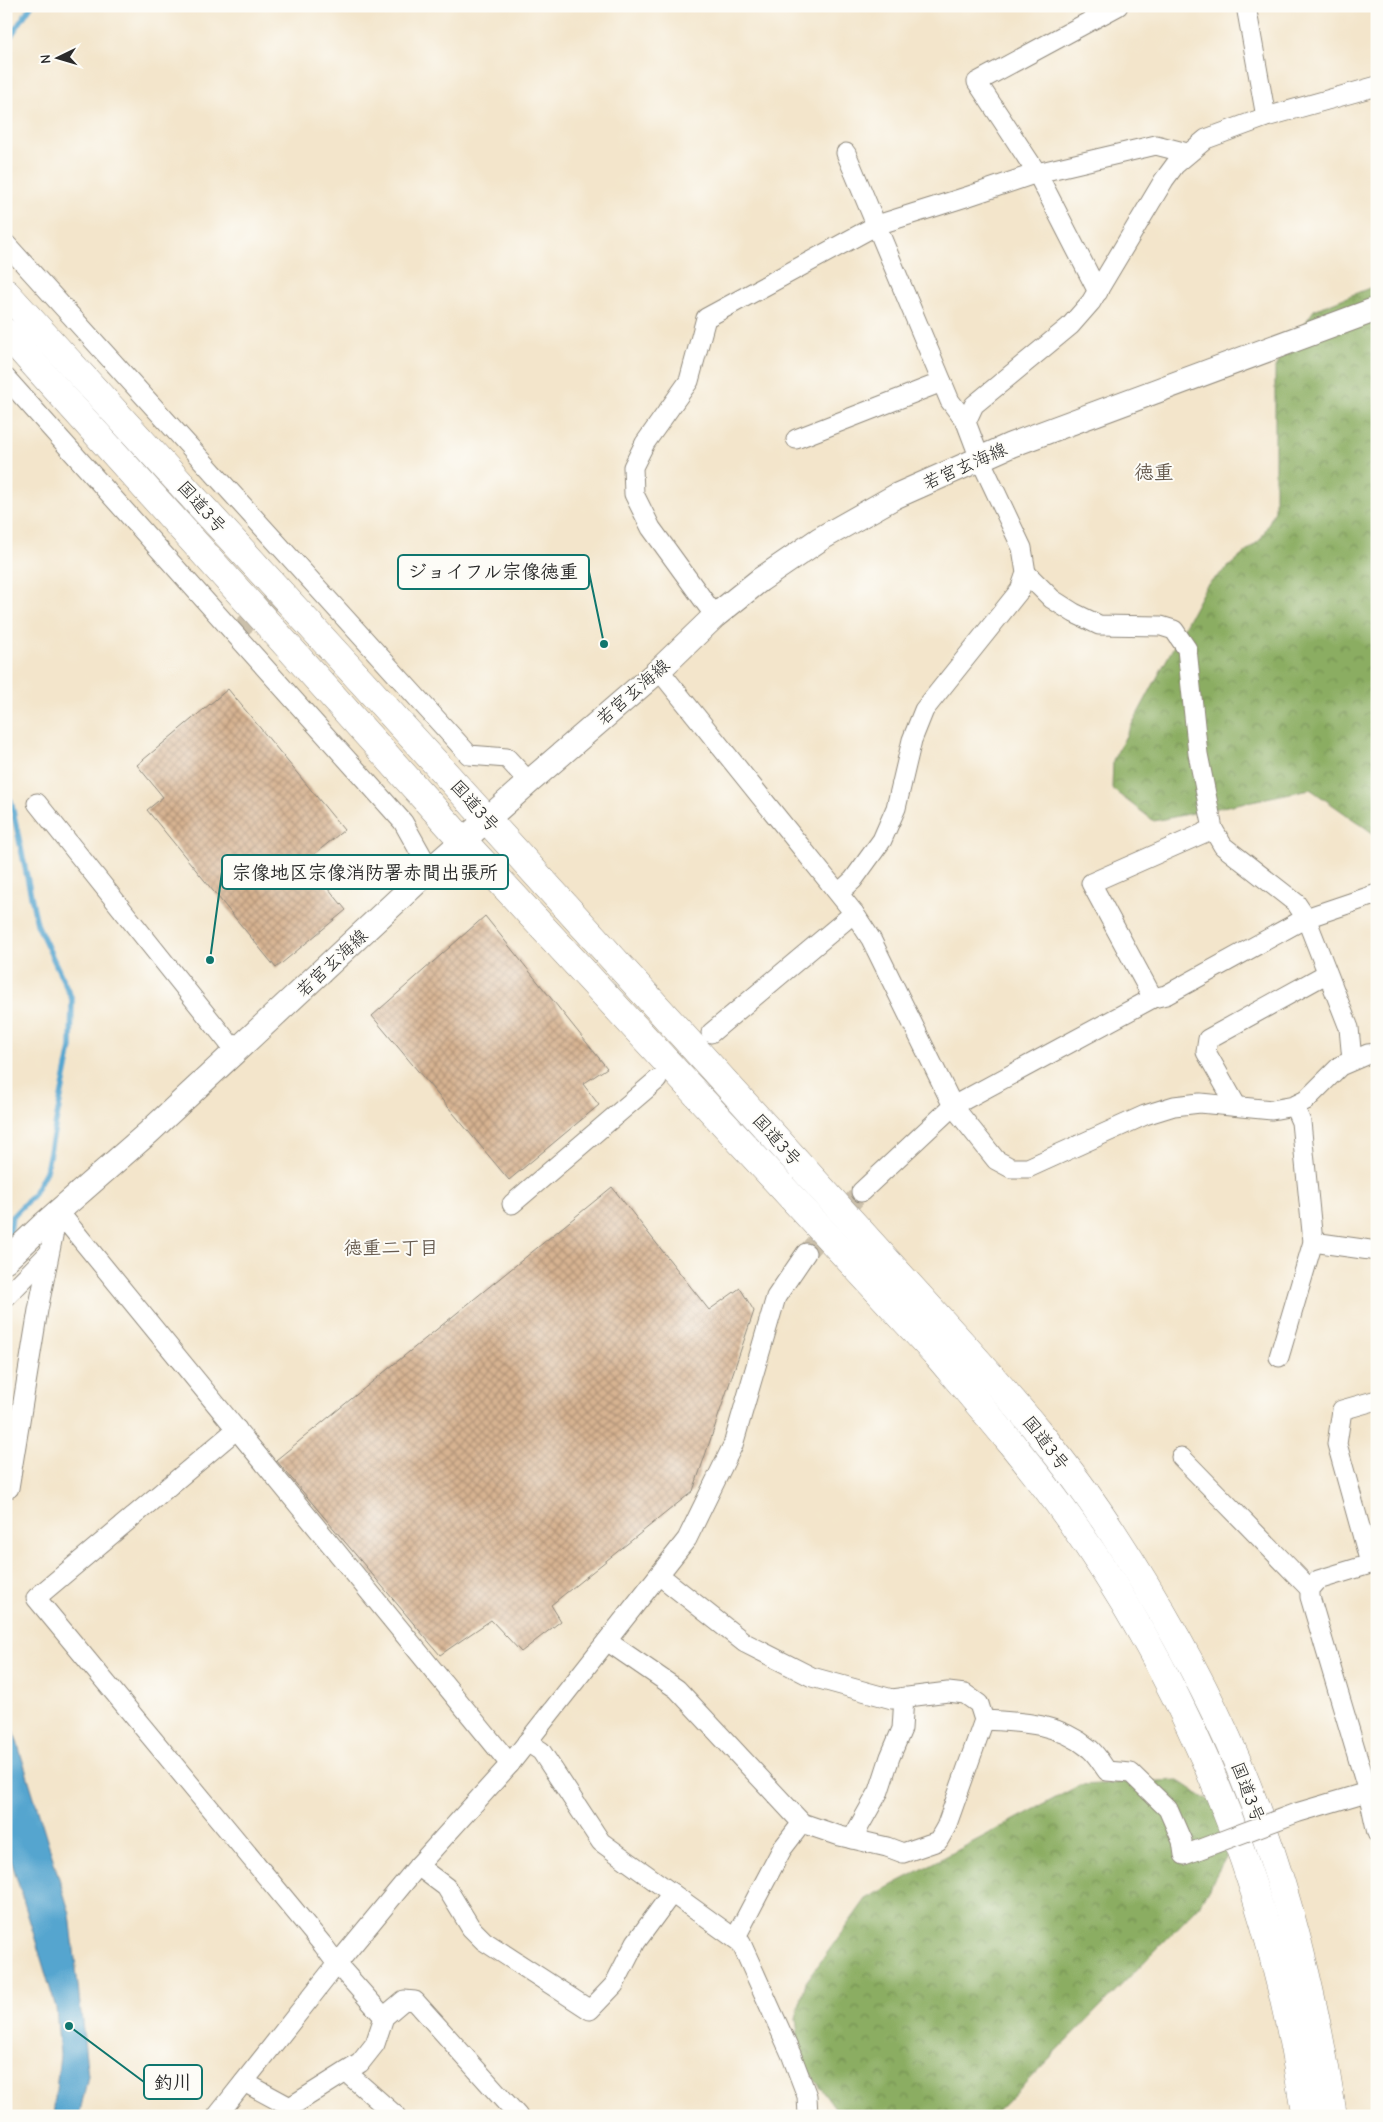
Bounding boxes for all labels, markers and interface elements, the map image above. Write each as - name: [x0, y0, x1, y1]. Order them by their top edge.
- north arrow: [32, 32, 82, 82]
- text: N: [37, 54, 54, 64]
- street label: 若宮玄海線: [920, 439, 1011, 494]
- district label: 徳重: [1134, 461, 1174, 484]
- street label: 国道3号: [173, 477, 231, 538]
- callout: ジョイフル宗像徳重: [398, 555, 589, 589]
- text: ジョイフル宗像徳重: [408, 561, 578, 583]
- street label: 若宮玄海線: [592, 655, 674, 730]
- street label: 国道3号: [446, 776, 504, 837]
- callout: 宗像地区宗像消防署赤間出張所: [222, 855, 508, 889]
- text: 宗像地区宗像消防署赤間出張所: [232, 862, 498, 884]
- street label: 若宮玄海線: [292, 925, 372, 1002]
- street label: 国道3号: [748, 1110, 806, 1171]
- district label: 徳重二丁目: [343, 1237, 439, 1259]
- street label: 国道3号: [1018, 1412, 1073, 1475]
- street label: 国道3号: [1226, 1759, 1269, 1825]
- callout: 釣川: [144, 2065, 202, 2099]
- text: 釣川: [154, 2072, 192, 2094]

